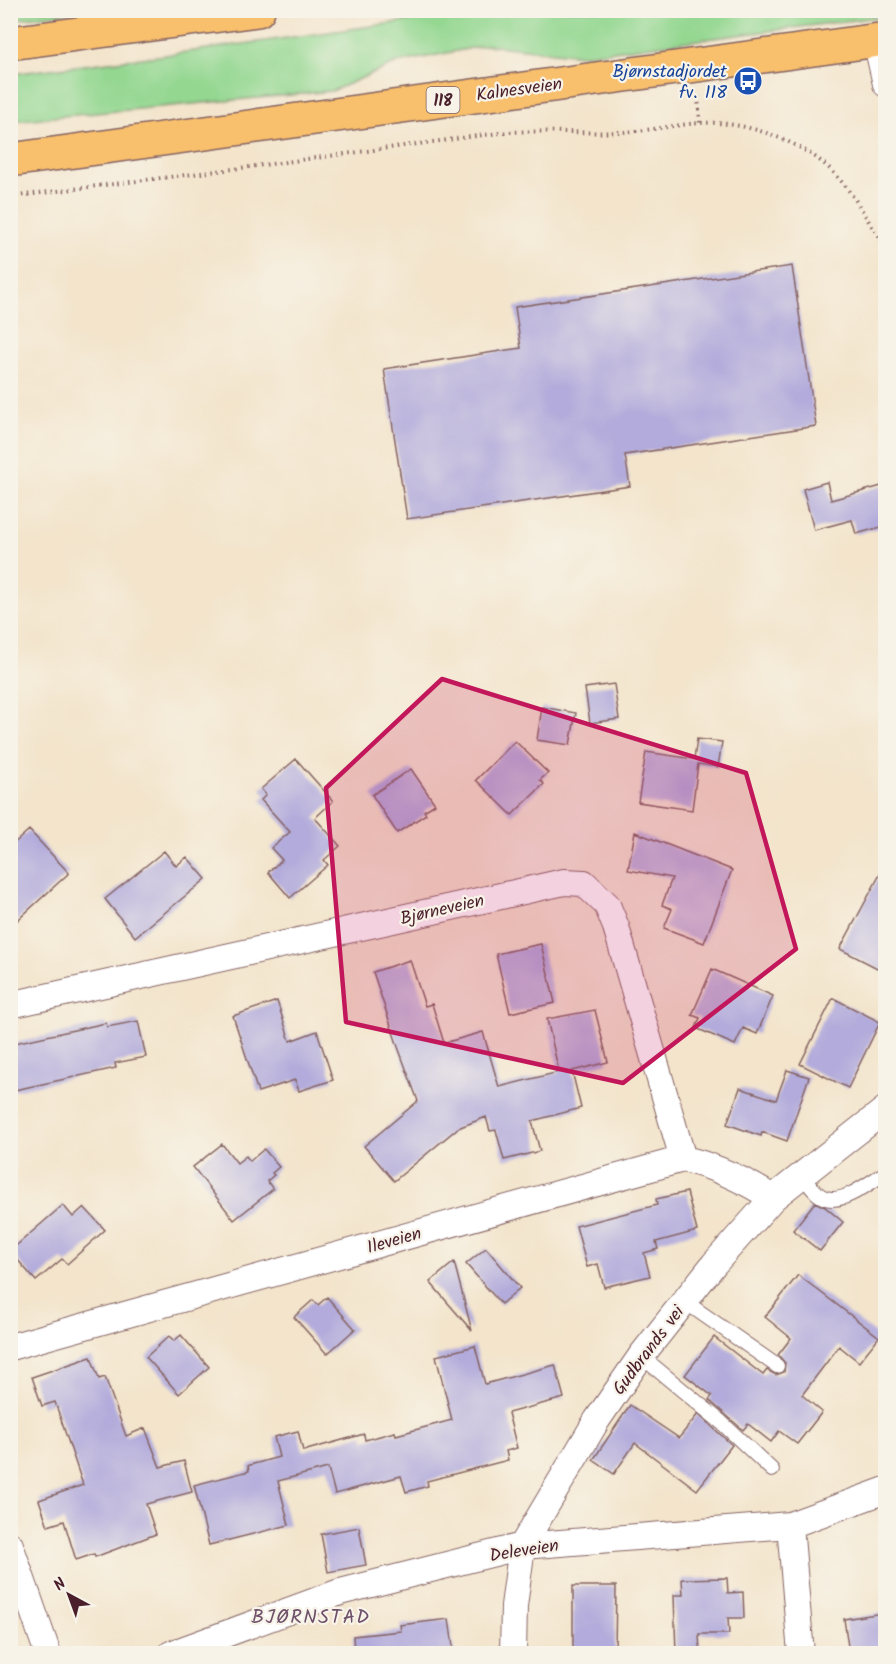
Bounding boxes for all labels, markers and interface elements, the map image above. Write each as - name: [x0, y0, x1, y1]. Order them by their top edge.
- place label: Bjørnstadjordet fv. 118: [612, 58, 728, 108]
- bus stop icon: Bjørnstadjordet fv. 118: [732, 65, 764, 97]
- street label: Kalnesveien: [474, 70, 564, 111]
- road number: 118: [426, 87, 460, 113]
- street label: Bjørneveien: [397, 887, 487, 934]
- street label: Ileveien: [364, 1220, 425, 1263]
- street label: Gudbrands vei: [606, 1299, 693, 1402]
- street label: Deleveien: [487, 1532, 561, 1571]
- north arrow: [39, 1565, 99, 1625]
- text: N: [48, 1572, 72, 1598]
- district label: BJØRNSTAD: [251, 1602, 371, 1634]

